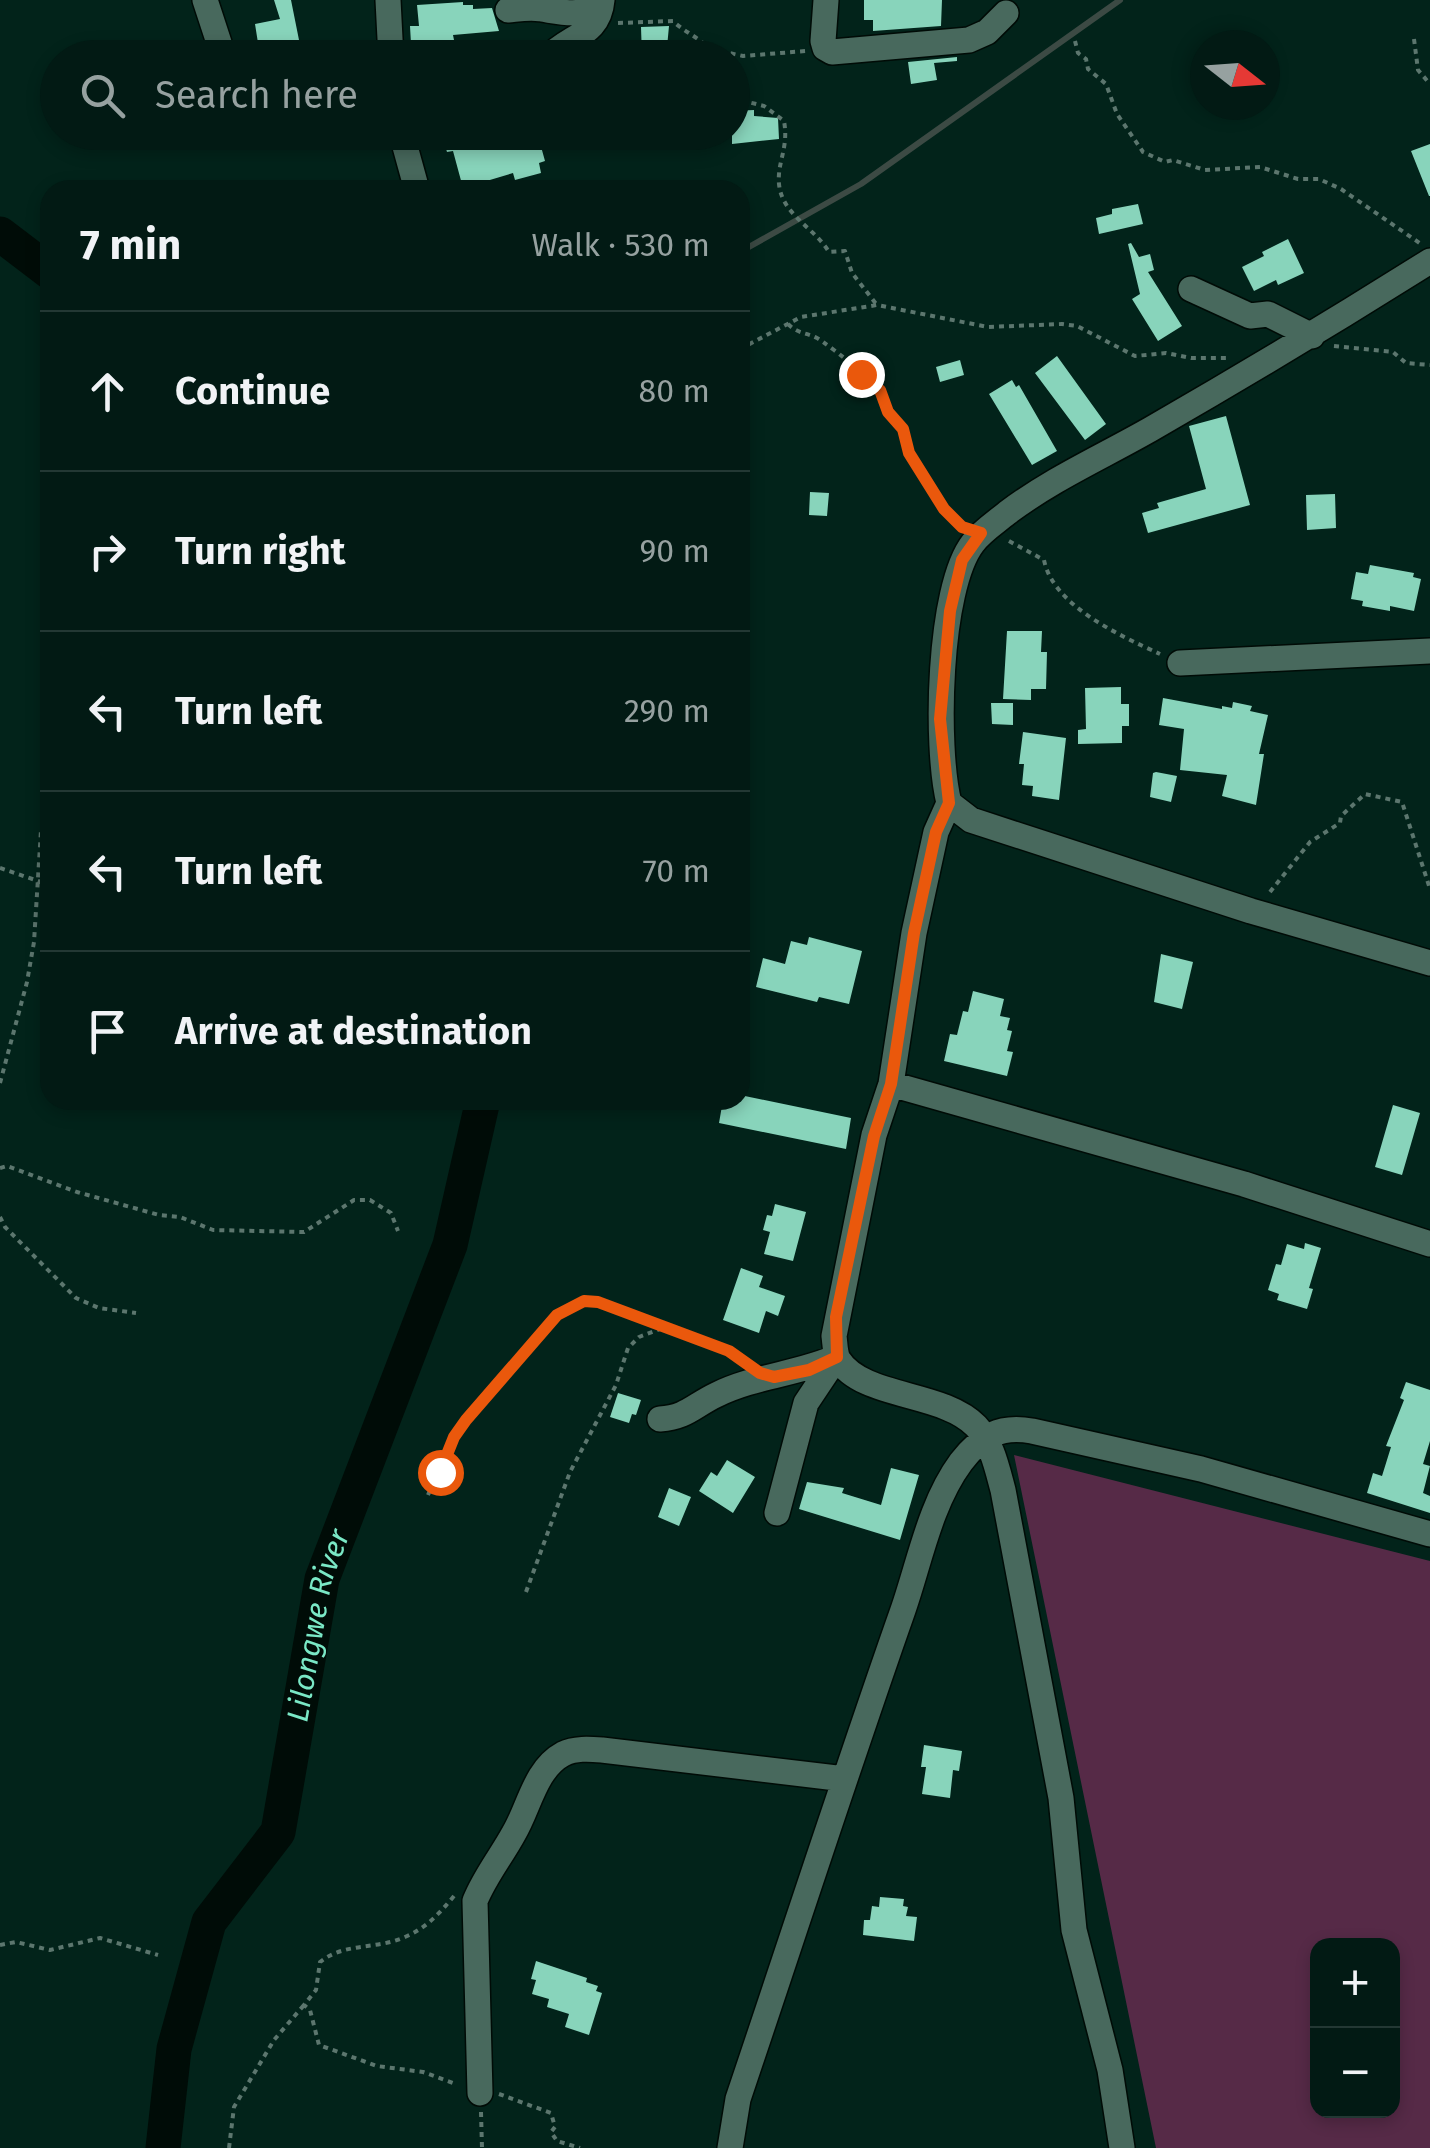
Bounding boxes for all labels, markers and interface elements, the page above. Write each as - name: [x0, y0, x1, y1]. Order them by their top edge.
- north arrow: [1190, 30, 1280, 120]
- search box: [40, 40, 750, 150]
- icon: search: [75, 68, 130, 123]
- text: Search here: [155, 72, 358, 118]
- text: 7 min: [80, 220, 181, 270]
- text: Walk · 530 m: [532, 226, 710, 264]
- route end: [839, 352, 885, 398]
- icon: ahead: [80, 364, 135, 419]
- text: Continue: [175, 368, 330, 414]
- text: 80 m: [639, 372, 710, 410]
- icon: right: [80, 524, 135, 579]
- text: Turn right: [175, 528, 345, 574]
- text: 90 m: [639, 532, 710, 570]
- icon: left: [80, 684, 135, 739]
- text: Turn left: [175, 688, 322, 734]
- text: 290 m: [624, 692, 710, 730]
- icon: left: [80, 844, 135, 899]
- text: Turn left: [175, 848, 322, 894]
- text: 70 m: [642, 852, 710, 890]
- icon: arrive: [80, 1004, 135, 1059]
- text: Arrive at destination: [175, 1008, 532, 1054]
- route start: [418, 1450, 464, 1496]
- water label: Lilongwe River: [279, 1523, 358, 1725]
- map controls: [1310, 1938, 1400, 2118]
- button: +: [1310, 1938, 1400, 2028]
- button: −: [1310, 2028, 1400, 2118]

